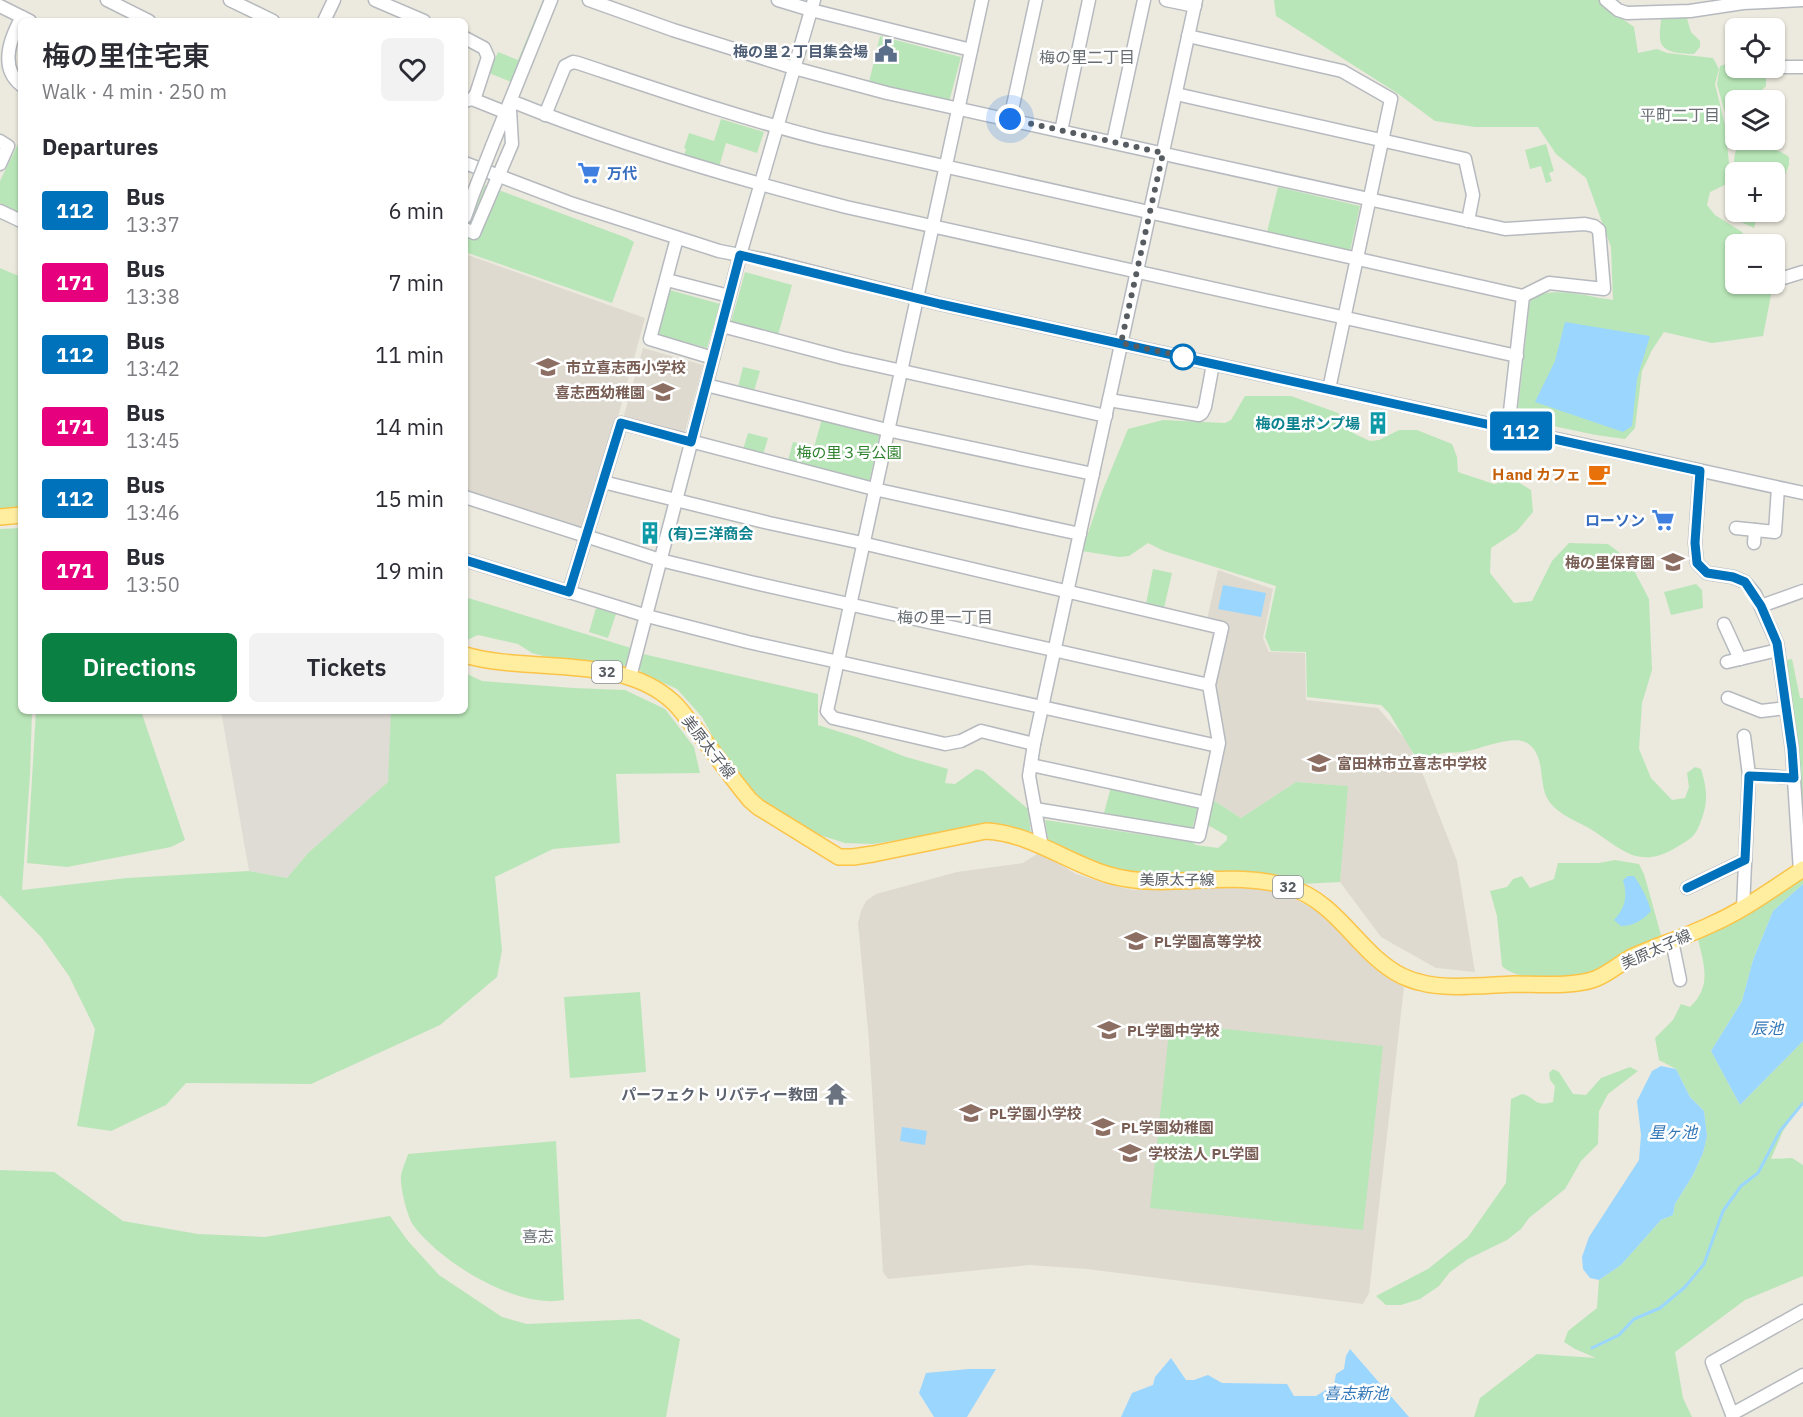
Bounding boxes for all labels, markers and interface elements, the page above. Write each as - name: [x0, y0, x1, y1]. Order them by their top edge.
- map controls: [1725, 18, 1785, 294]
- button: locate: [1725, 18, 1785, 78]
- text: 梅の里住宅東: [42, 37, 210, 74]
- button: heart: [381, 38, 444, 101]
- public building icon: 梅の里２丁目集会場: [873, 38, 899, 64]
- place label: 梅の里２丁目集会場: [733, 42, 868, 61]
- district label: 梅の里二丁目: [1039, 47, 1135, 67]
- text: Walk · 4 min · 250 m: [42, 78, 227, 105]
- button: layers: [1725, 90, 1785, 150]
- your location: [995, 104, 1025, 134]
- district label: 平町二丁目: [1640, 105, 1720, 125]
- text: Departures: [42, 132, 158, 161]
- supermarket icon: 万代: [576, 160, 602, 186]
- button: +: [1725, 162, 1785, 222]
- place label: 万代: [607, 164, 637, 183]
- text: Bus: [126, 182, 165, 211]
- text: 112: [56, 196, 94, 224]
- text: 6 min: [388, 196, 444, 225]
- text: 13:37: [126, 211, 180, 238]
- button: −: [1725, 234, 1785, 294]
- text: Bus: [126, 254, 165, 283]
- text: 171: [56, 268, 94, 296]
- text: 7 min: [388, 268, 444, 297]
- text: 13:38: [126, 283, 180, 310]
- text: Bus: [126, 326, 165, 355]
- text: 112: [56, 340, 94, 368]
- text: 11 min: [375, 340, 444, 369]
- unlabelled marker: [1170, 344, 1196, 370]
- school or university icon: 市立喜志西小学校: [535, 354, 561, 380]
- text: 13:42: [126, 355, 180, 382]
- place label: 市立喜志西小学校: [566, 358, 686, 377]
- school or university icon: 喜志西幼稚園: [650, 379, 676, 405]
- place label: 喜志西幼稚園: [555, 383, 645, 402]
- text: Bus: [126, 398, 165, 427]
- building icon: 梅の里ポンプ場: [1365, 410, 1391, 436]
- text: 171: [56, 412, 94, 440]
- text: 14 min: [375, 412, 444, 441]
- line badge: 112: [1486, 412, 1556, 450]
- place label: 梅の里ポンプ場: [1255, 414, 1360, 433]
- text: 112: [1502, 417, 1540, 445]
- text: 13:45: [126, 427, 180, 454]
- park label: 梅の里３号公園: [796, 443, 902, 462]
- cafe icon: Ｈand カフェ: [1586, 461, 1612, 487]
- place label: Ｈand カフェ: [1491, 465, 1581, 484]
- text: Bus: [126, 470, 165, 499]
- text: 112: [56, 484, 94, 512]
- text: 15 min: [375, 484, 444, 513]
- text: 13:46: [126, 499, 180, 526]
- supermarket icon: ローソン: [1650, 507, 1676, 533]
- place label: ローソン: [1585, 511, 1645, 530]
- building icon: (有)三洋商会: [637, 520, 663, 546]
- place label: (有)三洋商会: [668, 524, 753, 543]
- text: Bus: [126, 542, 165, 571]
- school or university icon: 梅の里保育園: [1660, 549, 1686, 575]
- place label: 梅の里保育園: [1565, 553, 1655, 572]
- text: 171: [56, 556, 94, 584]
- text: 19 min: [375, 556, 444, 585]
- text: 13:50: [126, 571, 180, 598]
- district label: 梅の里一丁目: [897, 607, 993, 627]
- button: Directions: [42, 633, 237, 702]
- button: Tickets: [249, 633, 444, 702]
- road number: 32: [592, 661, 622, 683]
- street label: 美原太子線: [678, 712, 740, 782]
- school or university icon: 富田林市立喜志中学校: [1306, 750, 1332, 776]
- place label: 富田林市立喜志中学校: [1337, 754, 1487, 773]
- street label: 美原太子線: [1139, 870, 1215, 889]
- road number: 32: [1273, 876, 1303, 898]
- street label: 美原太子線: [1618, 925, 1694, 973]
- school or university icon: PL学園高等学校: [1123, 928, 1149, 954]
- place label: PL学園高等学校: [1154, 932, 1262, 951]
- school or university icon: PL学園中学校: [1096, 1017, 1122, 1043]
- water label: 辰池: [1751, 1018, 1785, 1038]
- place label: PL学園中学校: [1127, 1021, 1220, 1040]
- temple icon: パーフェクト リバティー教団: [823, 1081, 849, 1107]
- place label: パーフェクト リバティー教団: [621, 1085, 818, 1104]
- school or university icon: PL学園小学校: [958, 1100, 984, 1126]
- place label: PL学園小学校: [989, 1104, 1082, 1123]
- school or university icon: PL学園幼稚園: [1090, 1114, 1116, 1140]
- place label: PL学園幼稚園: [1121, 1118, 1214, 1137]
- water label: 星ヶ池: [1649, 1122, 1699, 1142]
- school or university icon: 学校法人 PL学園: [1117, 1140, 1143, 1166]
- place label: 学校法人 PL学園: [1148, 1144, 1259, 1163]
- district label: 喜志: [522, 1226, 554, 1246]
- water label: 喜志新池: [1324, 1383, 1390, 1403]

